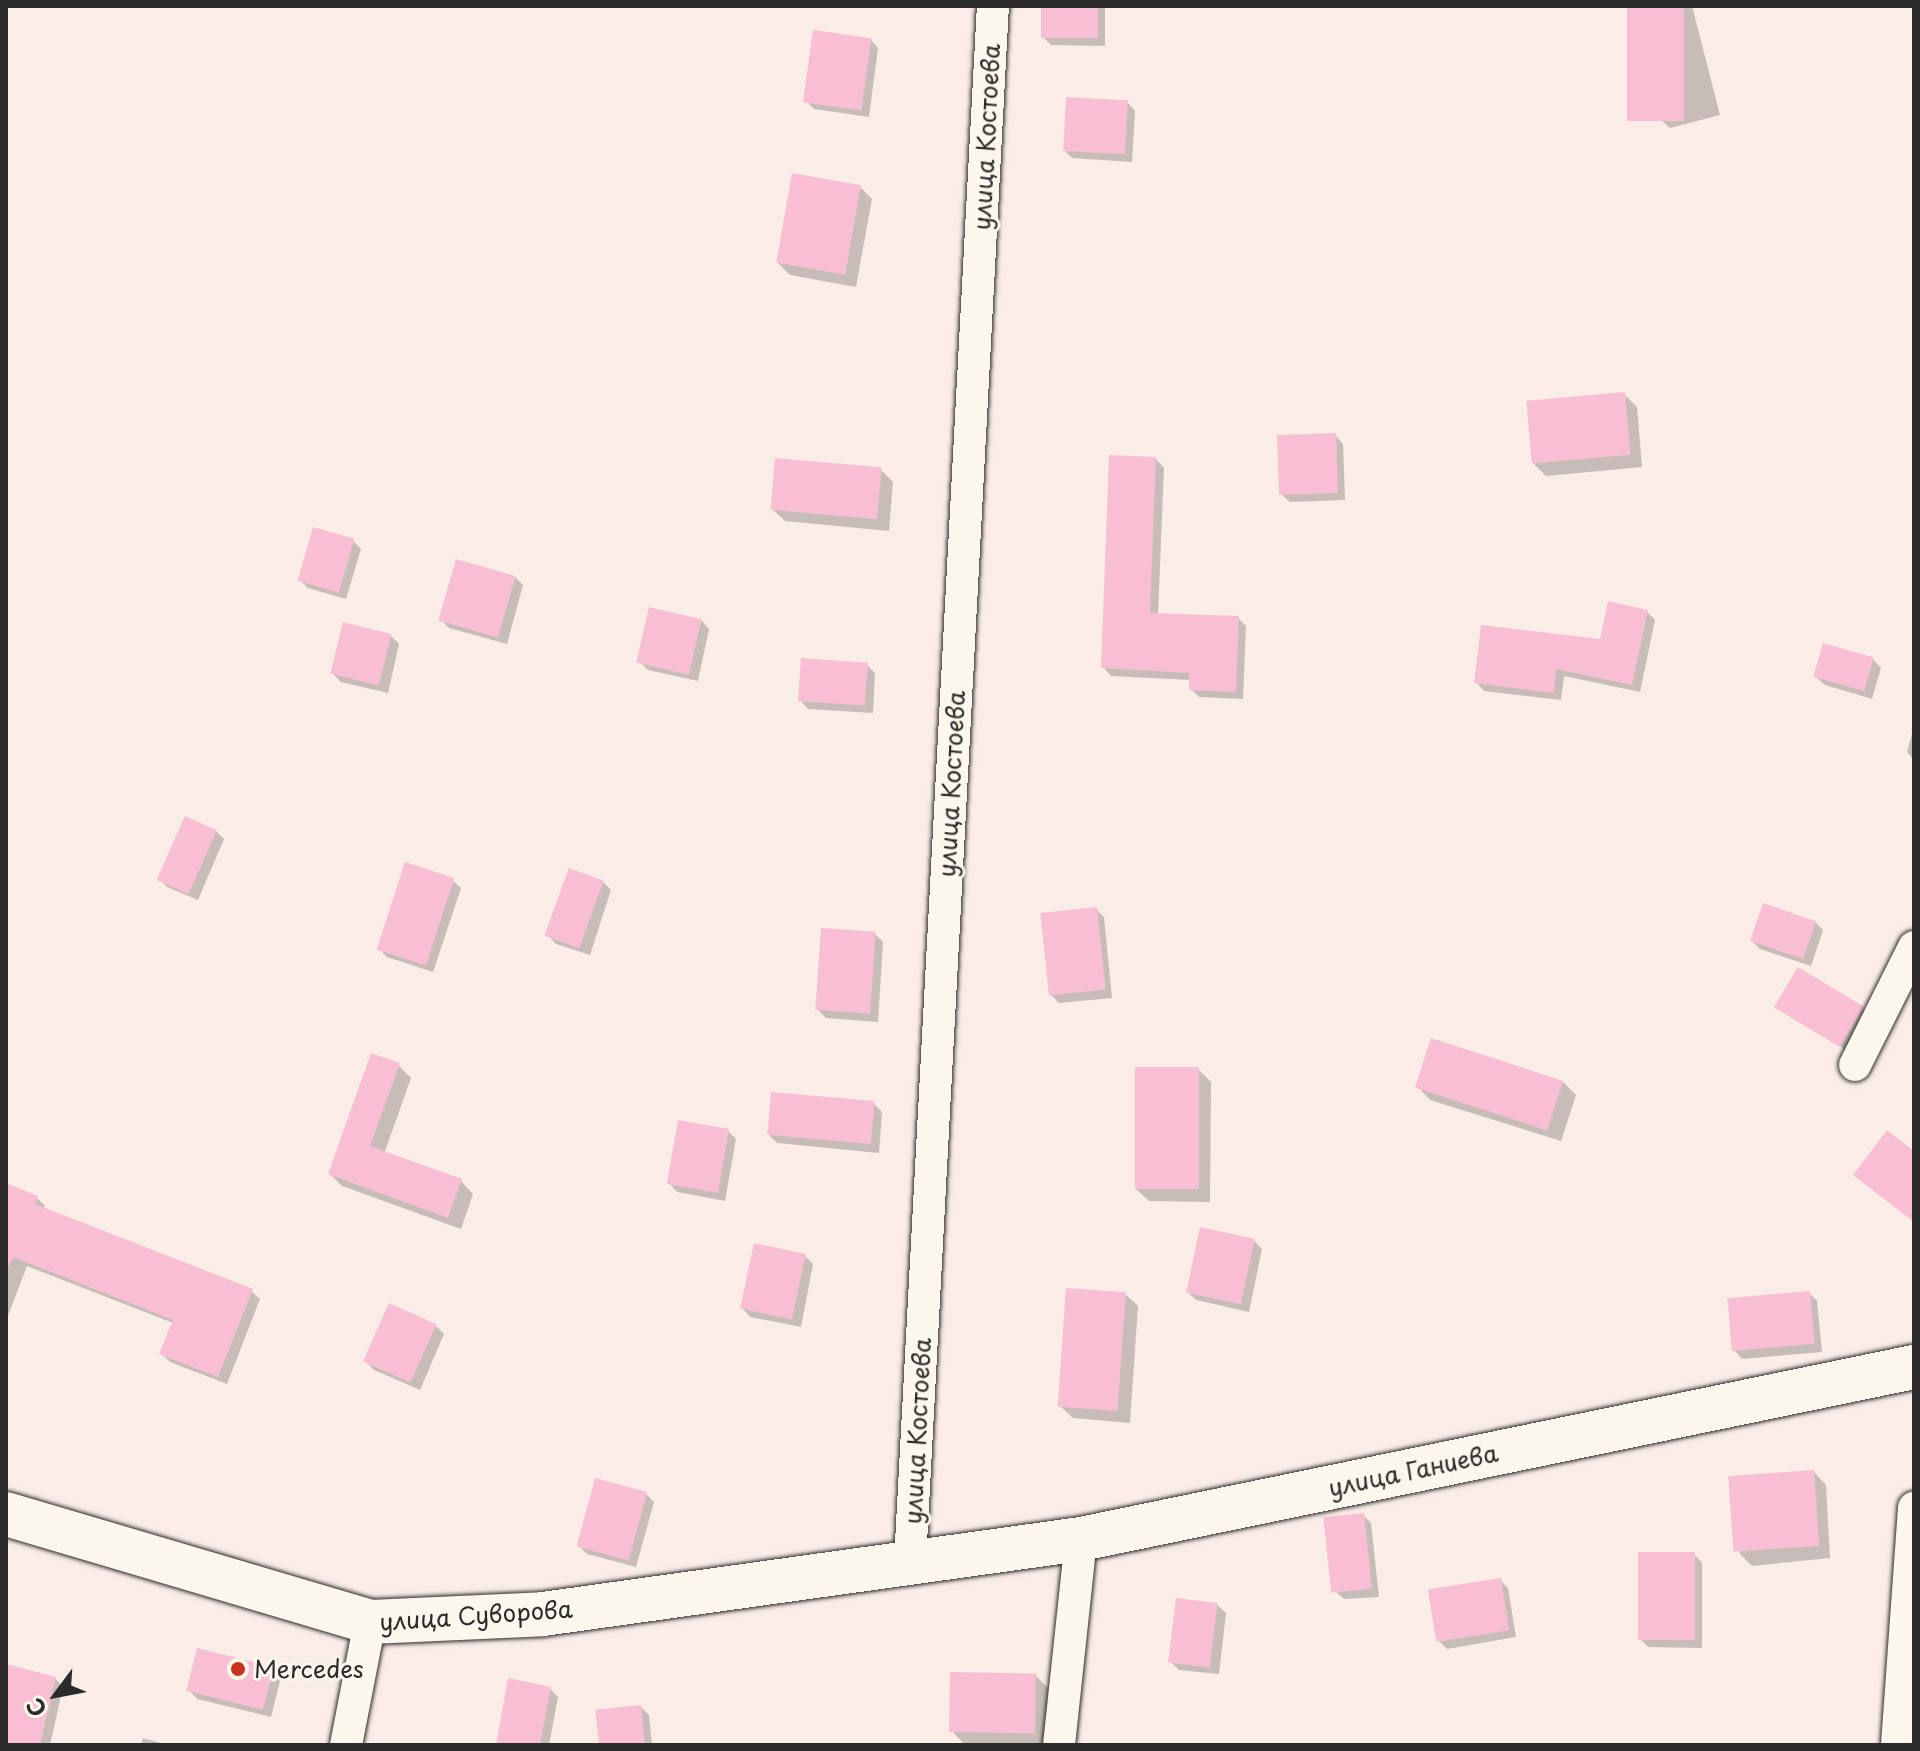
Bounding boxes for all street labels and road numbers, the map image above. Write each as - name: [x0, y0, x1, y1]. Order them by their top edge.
- street label: улица Костоева: [967, 42, 1005, 232]
- street label: улица Костоева: [932, 689, 970, 879]
- street label: улица Костоева: [898, 1336, 936, 1526]
- street label: улица Ганиева: [1325, 1438, 1501, 1502]
- street label: улица Суворова: [378, 1594, 574, 1636]

